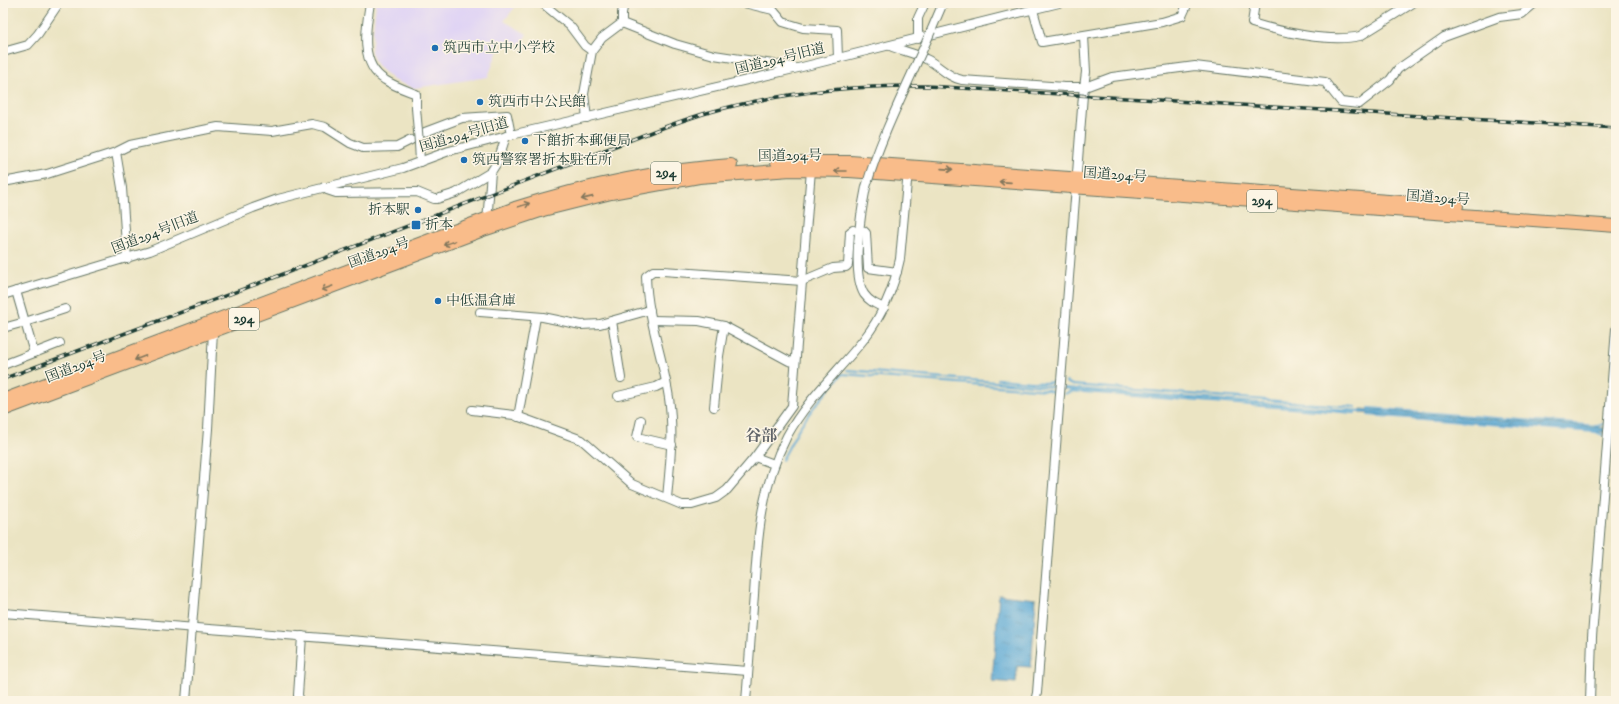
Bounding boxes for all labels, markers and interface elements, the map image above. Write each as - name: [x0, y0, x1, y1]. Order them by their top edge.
- place label: 筑西市立中小学校: [443, 39, 555, 57]
- street label: 国道294号旧道: [733, 39, 827, 79]
- marker: 筑西市立中小学校: [430, 43, 440, 53]
- place label: 筑西市中公民館: [488, 93, 586, 111]
- marker: 筑西市中公民館: [475, 97, 485, 107]
- street label: 国道294号旧道: [417, 114, 511, 156]
- place label: 下館折本郵便局: [533, 132, 631, 150]
- marker: 下館折本郵便局: [520, 136, 530, 146]
- street label: 国道294号: [758, 146, 822, 166]
- place label: 筑西警察署折本駐在所: [472, 151, 612, 169]
- marker: 筑西警察署折本駐在所: [459, 155, 469, 165]
- road number: 294: [651, 162, 681, 184]
- street label: 国道294号: [1082, 164, 1148, 186]
- one-way arrow: [940, 165, 953, 172]
- one-way arrow: [834, 167, 847, 175]
- one-way arrow: [999, 179, 1012, 186]
- street label: 国道294号: [1405, 187, 1471, 209]
- road number: 294: [1247, 190, 1277, 212]
- one-way arrow: [581, 195, 594, 203]
- place label: 折本駅: [368, 201, 410, 219]
- one-way arrow: [518, 201, 530, 209]
- marker: 折本駅: [413, 205, 423, 215]
- street label: 国道294号旧道: [109, 208, 201, 258]
- place label: 折本: [425, 216, 453, 234]
- marker: 折本: [410, 219, 422, 231]
- street label: 国道294号: [346, 234, 412, 272]
- one-way arrow: [444, 239, 456, 247]
- one-way arrow: [322, 284, 334, 292]
- place label: 中低温倉庫: [446, 292, 516, 310]
- marker: 中低温倉庫: [433, 296, 443, 306]
- road number: 294: [229, 308, 259, 330]
- street label: 国道294号: [43, 347, 109, 387]
- one-way arrow: [135, 355, 147, 363]
- district label: 谷部: [745, 426, 778, 446]

